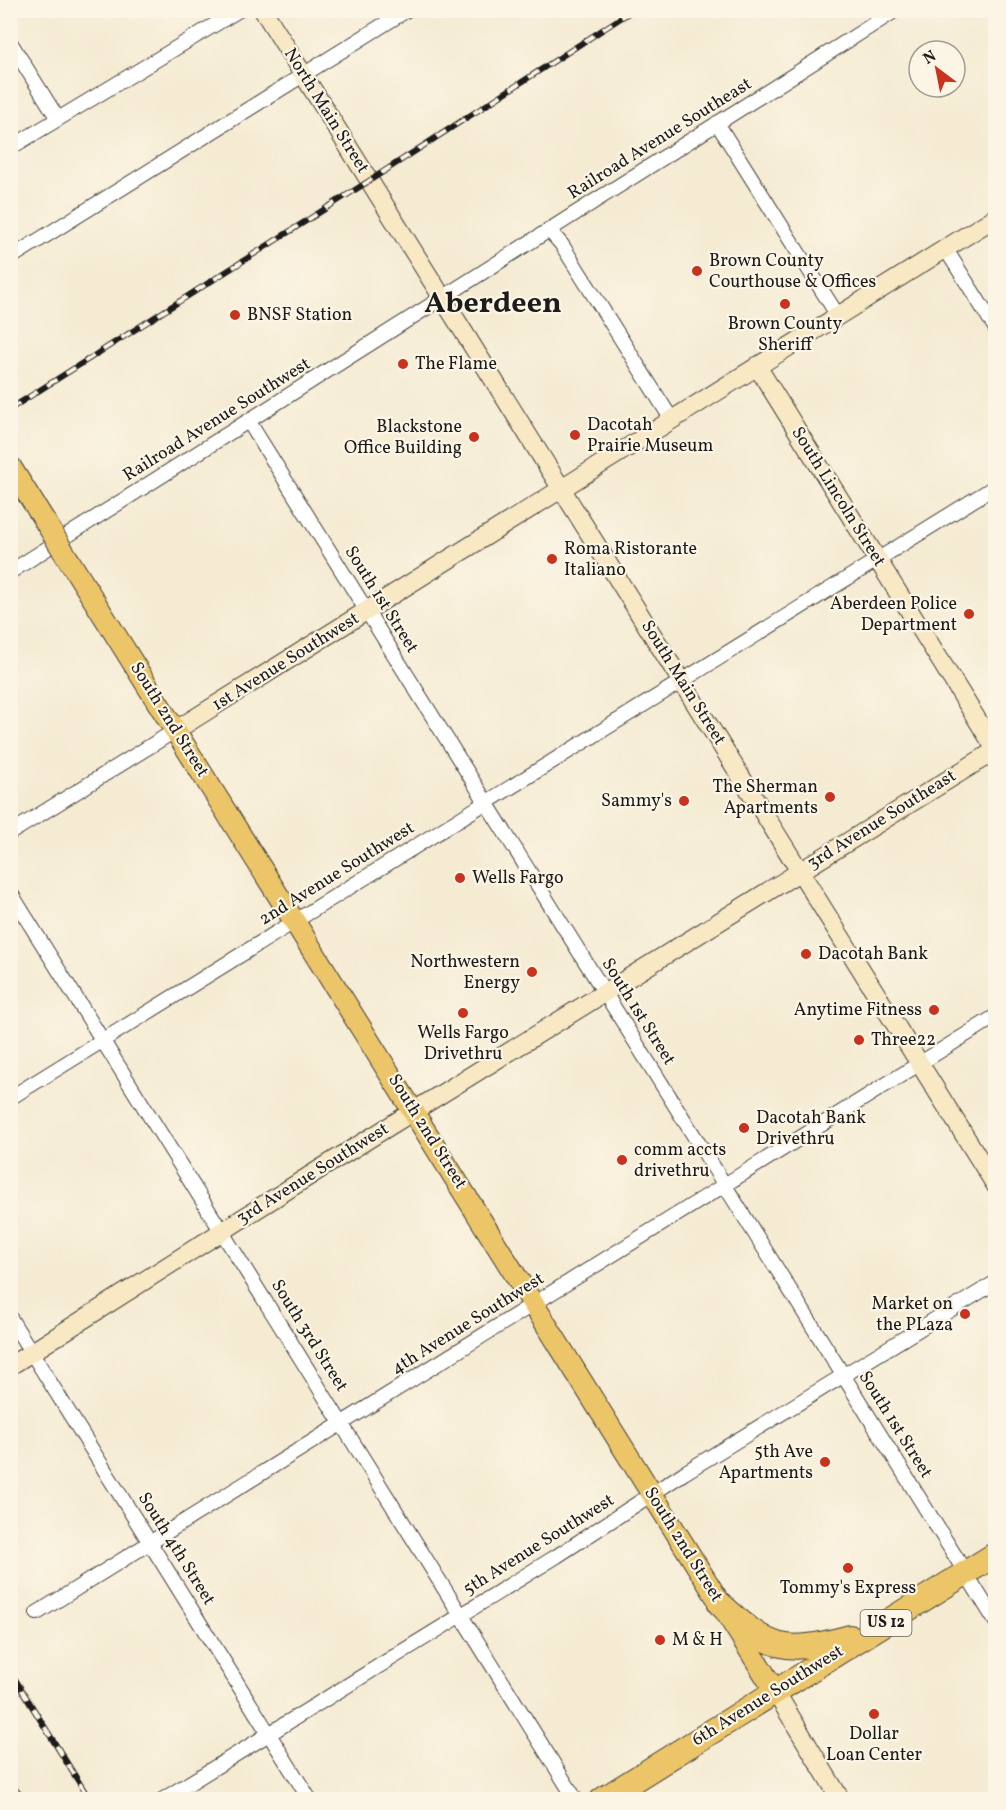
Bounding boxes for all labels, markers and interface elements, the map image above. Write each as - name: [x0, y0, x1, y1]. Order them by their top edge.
- north arrow: [907, 39, 967, 99]
- street label: North Main Street: [277, 43, 375, 179]
- text: N: [919, 45, 941, 70]
- street label: Railroad Avenue Southeast: [563, 72, 757, 206]
- place label: Brown County Courthouse & Offices: [709, 249, 876, 295]
- marker: Brown County Courthouse & Offices: [690, 264, 704, 278]
- district label: Aberdeen: [424, 283, 562, 325]
- marker: Brown County Sheriff: [778, 297, 792, 311]
- place label: BNSF Station: [247, 303, 352, 328]
- marker: BNSF Station: [228, 308, 242, 322]
- place label: Brown County Sheriff: [728, 312, 843, 358]
- street label: Railroad Avenue Southwest: [118, 352, 316, 488]
- place label: The Flame: [415, 352, 497, 377]
- marker: The Flame: [396, 357, 410, 371]
- place label: Dacotah Prairie Museum: [587, 413, 713, 459]
- place label: Blackstone Office Building: [344, 415, 462, 461]
- street label: South Lincoln Street: [785, 422, 891, 572]
- marker: Dacotah Prairie Museum: [568, 428, 582, 442]
- marker: Blackstone Office Building: [467, 430, 481, 444]
- place label: Roma Ristorante Italiano: [564, 537, 697, 583]
- street label: South 1st Street: [338, 542, 424, 658]
- marker: Roma Ristorante Italiano: [545, 552, 559, 566]
- place label: Aberdeen Police Department: [830, 592, 957, 638]
- street label: 1st Avenue Southwest: [208, 607, 364, 717]
- marker: Aberdeen Police Department: [962, 607, 976, 621]
- street label: South Main Street: [635, 616, 731, 750]
- street label: South 2nd Street: [124, 658, 214, 782]
- street label: 3rd Avenue Southeast: [803, 764, 961, 876]
- place label: The Sherman Apartments: [713, 775, 818, 821]
- place label: Sammy's: [601, 789, 672, 814]
- marker: The Sherman Apartments: [823, 790, 837, 804]
- marker: Sammy's: [677, 794, 691, 808]
- street label: 2nd Avenue Southwest: [255, 816, 419, 932]
- place label: Wells Fargo: [472, 866, 564, 891]
- marker: Wells Fargo: [453, 871, 467, 885]
- place label: Dacotah Bank: [818, 942, 928, 967]
- marker: Dacotah Bank: [799, 947, 813, 961]
- place label: Northwestern Energy: [410, 950, 520, 996]
- street label: South 1st Street: [595, 954, 681, 1070]
- marker: Northwestern Energy: [525, 965, 539, 979]
- place label: Anytime Fitness: [794, 998, 922, 1023]
- marker: Anytime Fitness: [927, 1003, 941, 1017]
- marker: Wells Fargo Drivethru: [456, 1006, 470, 1020]
- place label: Wells Fargo Drivethru: [417, 1021, 509, 1067]
- place label: Three22: [871, 1028, 936, 1053]
- marker: Three22: [852, 1033, 866, 1047]
- street label: South 2nd Street: [382, 1070, 472, 1194]
- place label: Dacotah Bank Drivethru: [756, 1106, 866, 1152]
- street label: 3rd Avenue Southwest: [232, 1117, 394, 1231]
- marker: Dacotah Bank Drivethru: [737, 1121, 751, 1135]
- place label: comm accts drivethru: [634, 1138, 726, 1184]
- marker: comm accts drivethru: [615, 1153, 629, 1167]
- street label: 4th Avenue Southwest: [387, 1267, 549, 1381]
- street label: South 3rd Street: [264, 1275, 354, 1397]
- place label: Market on the PLaza: [871, 1292, 953, 1338]
- marker: Market on the PLaza: [958, 1307, 972, 1321]
- street label: South 1st Street: [852, 1367, 938, 1483]
- place label: 5th Ave Apartments: [719, 1440, 813, 1486]
- marker: 5th Ave Apartments: [818, 1455, 832, 1469]
- street label: South 2nd Street: [638, 1483, 728, 1607]
- street label: South 4th Street: [131, 1488, 221, 1610]
- street label: 5th Avenue Southwest: [459, 1488, 619, 1602]
- marker: Tommy's Express: [841, 1561, 855, 1575]
- place label: Tommy's Express: [780, 1576, 916, 1601]
- road number: US 12: [860, 1610, 912, 1636]
- place label: M & H: [672, 1628, 723, 1653]
- marker: M & H: [653, 1633, 667, 1647]
- street label: 6th Avenue Southwest: [687, 1639, 849, 1753]
- marker: Dollar Loan Center: [867, 1707, 881, 1721]
- place label: Dollar Loan Center: [826, 1722, 923, 1768]

